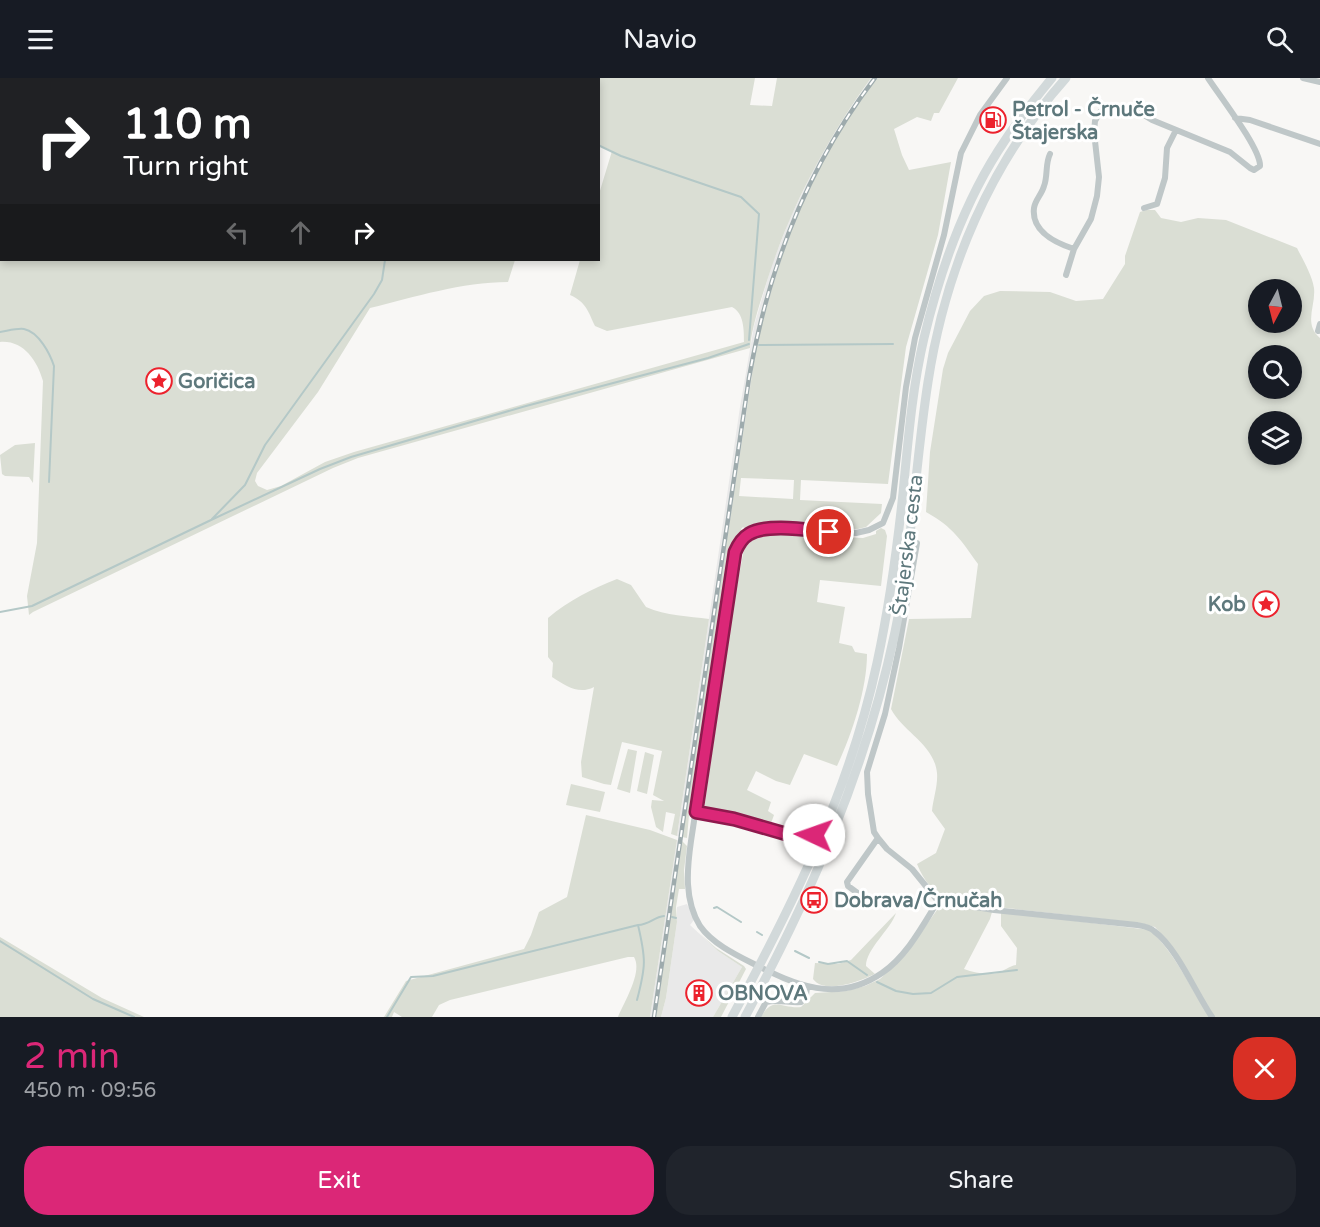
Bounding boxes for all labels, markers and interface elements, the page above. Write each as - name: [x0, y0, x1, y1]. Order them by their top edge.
- icon: menu: [24, 23, 57, 56]
- text: Navio: [623, 23, 697, 56]
- icon: search: [1263, 23, 1296, 56]
- place label: Petrol - Črnuče Štajerska: [1012, 96, 1155, 145]
- text: 110 m: [123, 99, 252, 150]
- icon: right: [24, 102, 102, 180]
- fuel station icon: Petrol - Črnuče Štajerska: [978, 105, 1008, 135]
- text: Turn right: [123, 150, 249, 183]
- icon: left: [221, 216, 254, 249]
- icon: ahead: [284, 216, 317, 249]
- icon: right: [347, 216, 380, 249]
- north arrow: [1248, 279, 1302, 333]
- map controls: [1248, 279, 1302, 465]
- button: search: [1248, 345, 1302, 399]
- place icon: Goričica: [144, 366, 174, 396]
- place label: Goričica: [178, 370, 255, 394]
- button: layers: [1248, 411, 1302, 465]
- street label: Štajerska cesta: [886, 473, 929, 617]
- pin: [803, 506, 854, 557]
- icon: arrive: [812, 515, 845, 548]
- place icon: Kob: [1251, 589, 1281, 619]
- place label: Kob: [1208, 593, 1246, 617]
- position arrow: [782, 803, 846, 867]
- bus stop icon: Dobrava/Črnučah: [799, 885, 829, 915]
- place label: Dobrava/Črnučah: [834, 887, 1003, 913]
- building icon: OBNOVA: [684, 978, 714, 1008]
- place label: OBNOVA: [718, 982, 808, 1006]
- text: 2 min: [24, 1035, 120, 1078]
- button: close: [1233, 1037, 1296, 1100]
- text: 450 m · 09:56: [24, 1079, 156, 1103]
- button: Exit: [24, 1146, 654, 1215]
- button: Share: [666, 1146, 1296, 1215]

